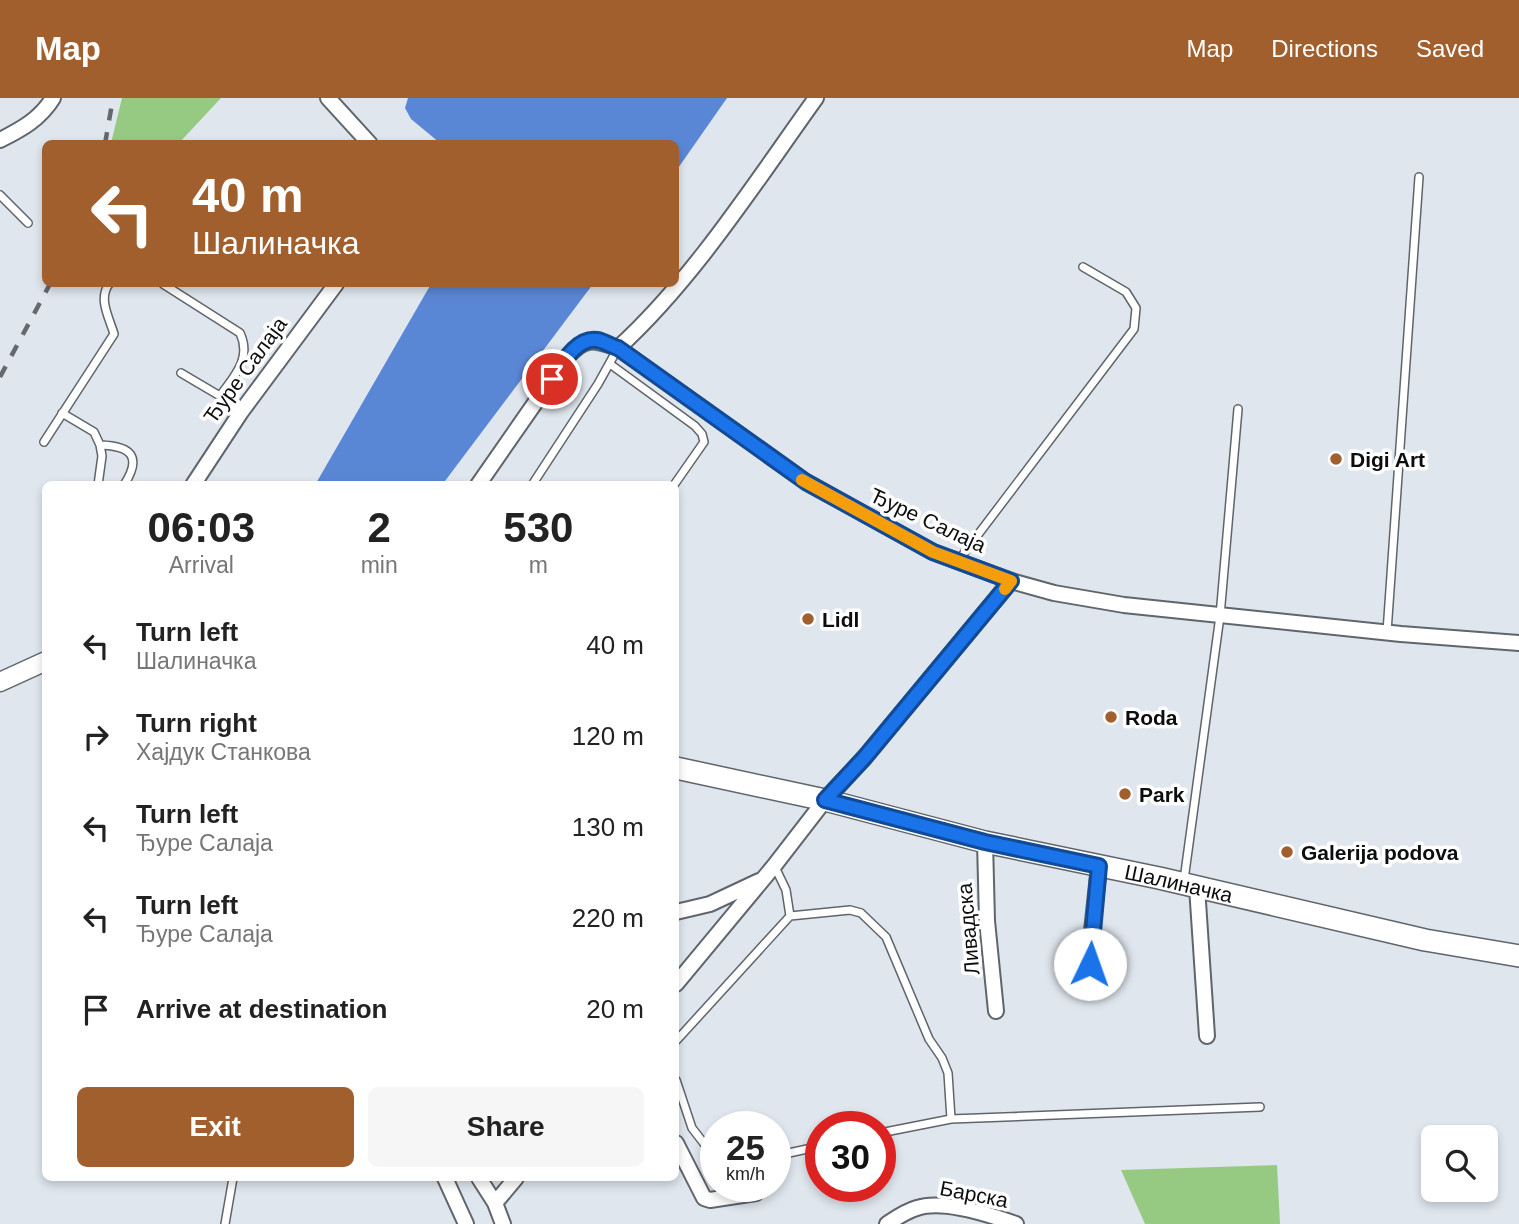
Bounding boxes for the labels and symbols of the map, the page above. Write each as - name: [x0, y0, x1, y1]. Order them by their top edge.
- street label: Ђуре Салаја: [199, 312, 291, 427]
- pin: [522, 349, 582, 409]
- place label: Digi Art: [1350, 448, 1425, 471]
- marker: Digi Art: [1328, 451, 1344, 467]
- street label: Ђуре Салаја: [867, 483, 990, 557]
- place label: Lidl: [822, 608, 859, 631]
- marker: Lidl: [800, 611, 816, 627]
- place label: Roda: [1125, 706, 1178, 729]
- marker: Roda: [1103, 709, 1119, 725]
- place label: Park: [1139, 783, 1185, 806]
- marker: Park: [1117, 786, 1133, 802]
- place label: Galerija podova: [1301, 841, 1459, 864]
- marker: Galerija podova: [1279, 844, 1295, 860]
- street label: Шалиначка: [1123, 860, 1235, 906]
- street label: Ливадска: [952, 882, 983, 976]
- position arrow: [1053, 927, 1127, 1001]
- speed limit sign: 30: [805, 1111, 896, 1202]
- street label: Барска: [938, 1176, 1010, 1212]

